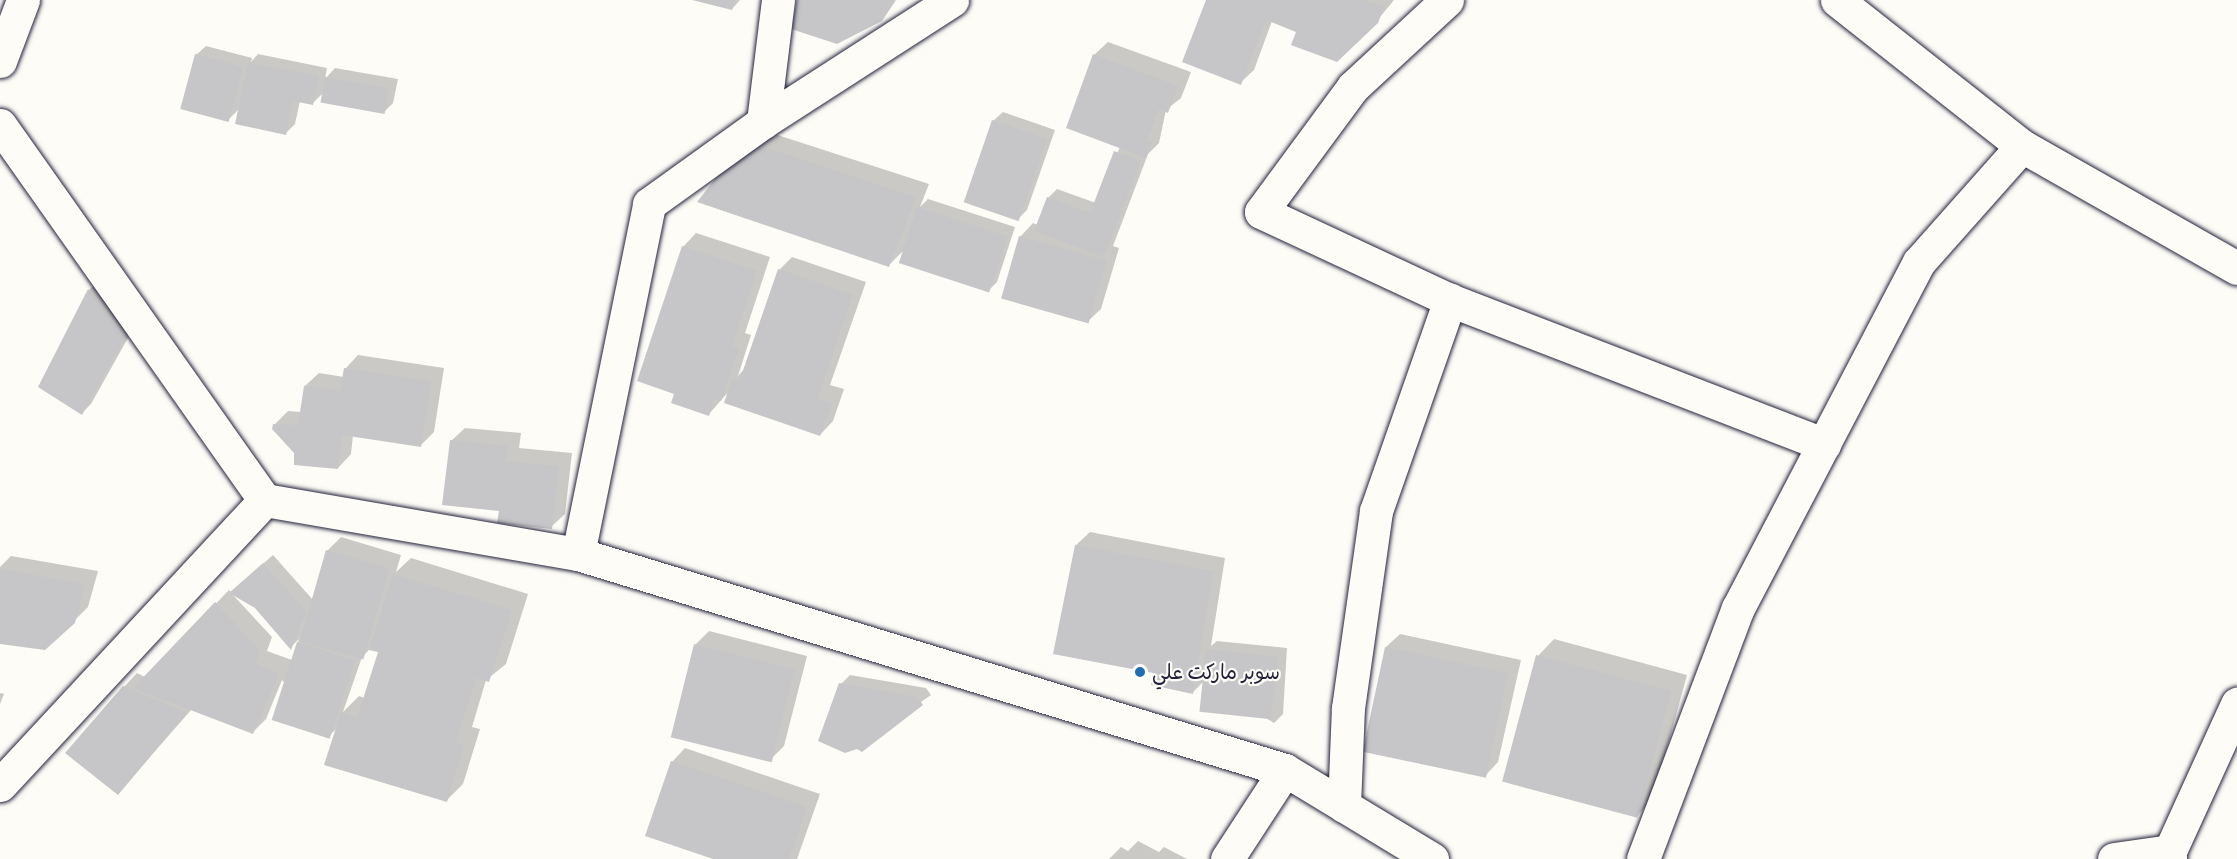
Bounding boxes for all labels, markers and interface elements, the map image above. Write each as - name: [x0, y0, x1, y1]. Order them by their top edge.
- place label: سوبر ماركت علي: [1152, 660, 1280, 684]
- marker: سوبر ماركت علي: [1133, 665, 1147, 679]

